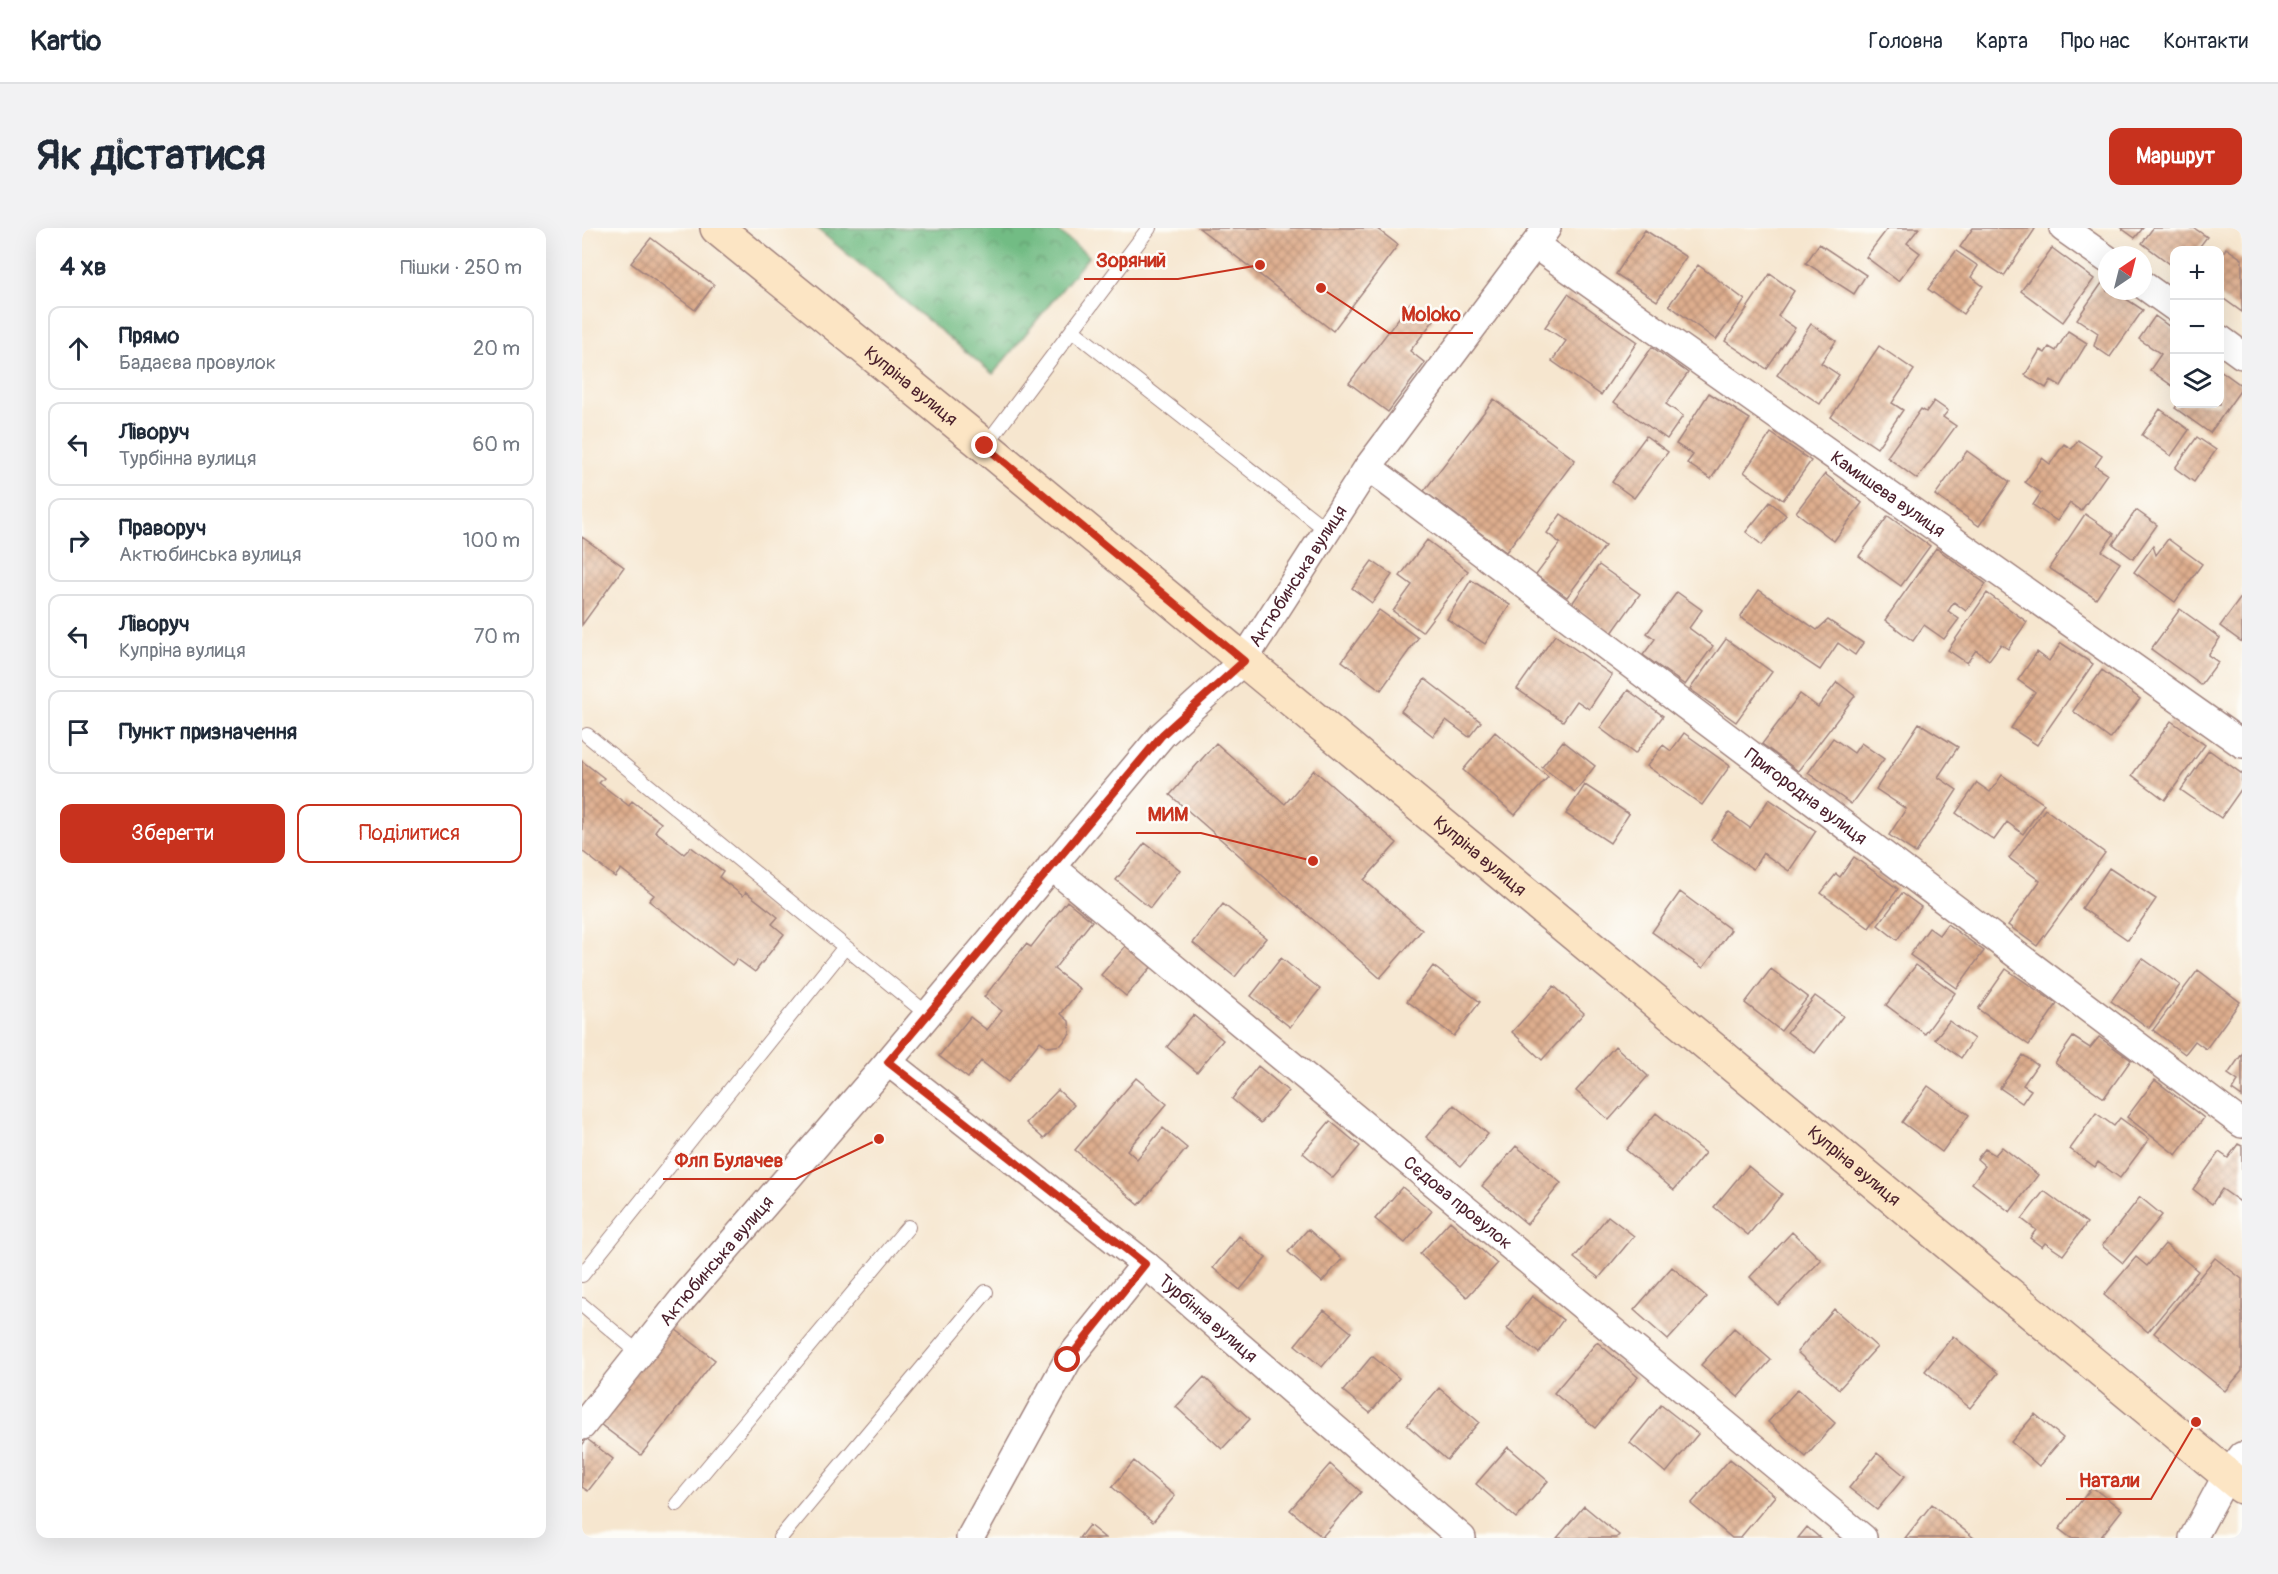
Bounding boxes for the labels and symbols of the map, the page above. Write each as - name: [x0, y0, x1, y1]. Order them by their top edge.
- callout: Зоряний: [1084, 241, 1178, 279]
- north arrow: [2098, 246, 2152, 300]
- text: Зоряний: [1096, 248, 1166, 273]
- callout: Moloko: [1389, 295, 1473, 333]
- text: Moloko: [1401, 302, 1461, 327]
- street label: Купріна вулиця: [859, 341, 962, 431]
- route end: [971, 432, 997, 458]
- street label: Камишева вулиця: [1826, 446, 1950, 543]
- street label: Актюбинська вулиця: [1244, 501, 1352, 652]
- street label: Пригородна вулиця: [1740, 743, 1871, 850]
- callout: МИМ: [1136, 795, 1201, 833]
- text: МИМ: [1148, 802, 1188, 827]
- street label: Купріна вулиця: [1428, 811, 1531, 901]
- street label: Купріна вулиця: [1803, 1121, 1905, 1211]
- callout: Флп Булачев: [663, 1141, 796, 1179]
- text: Флп Булачев: [674, 1148, 783, 1173]
- street label: Сєдова провулок: [1398, 1151, 1517, 1255]
- street label: Актюбинська вулиця: [655, 1191, 779, 1331]
- street label: Турбінна вулиця: [1153, 1270, 1262, 1368]
- route start: [1054, 1346, 1080, 1372]
- callout: Натали: [2066, 1461, 2151, 1499]
- text: Натали: [2079, 1468, 2139, 1493]

